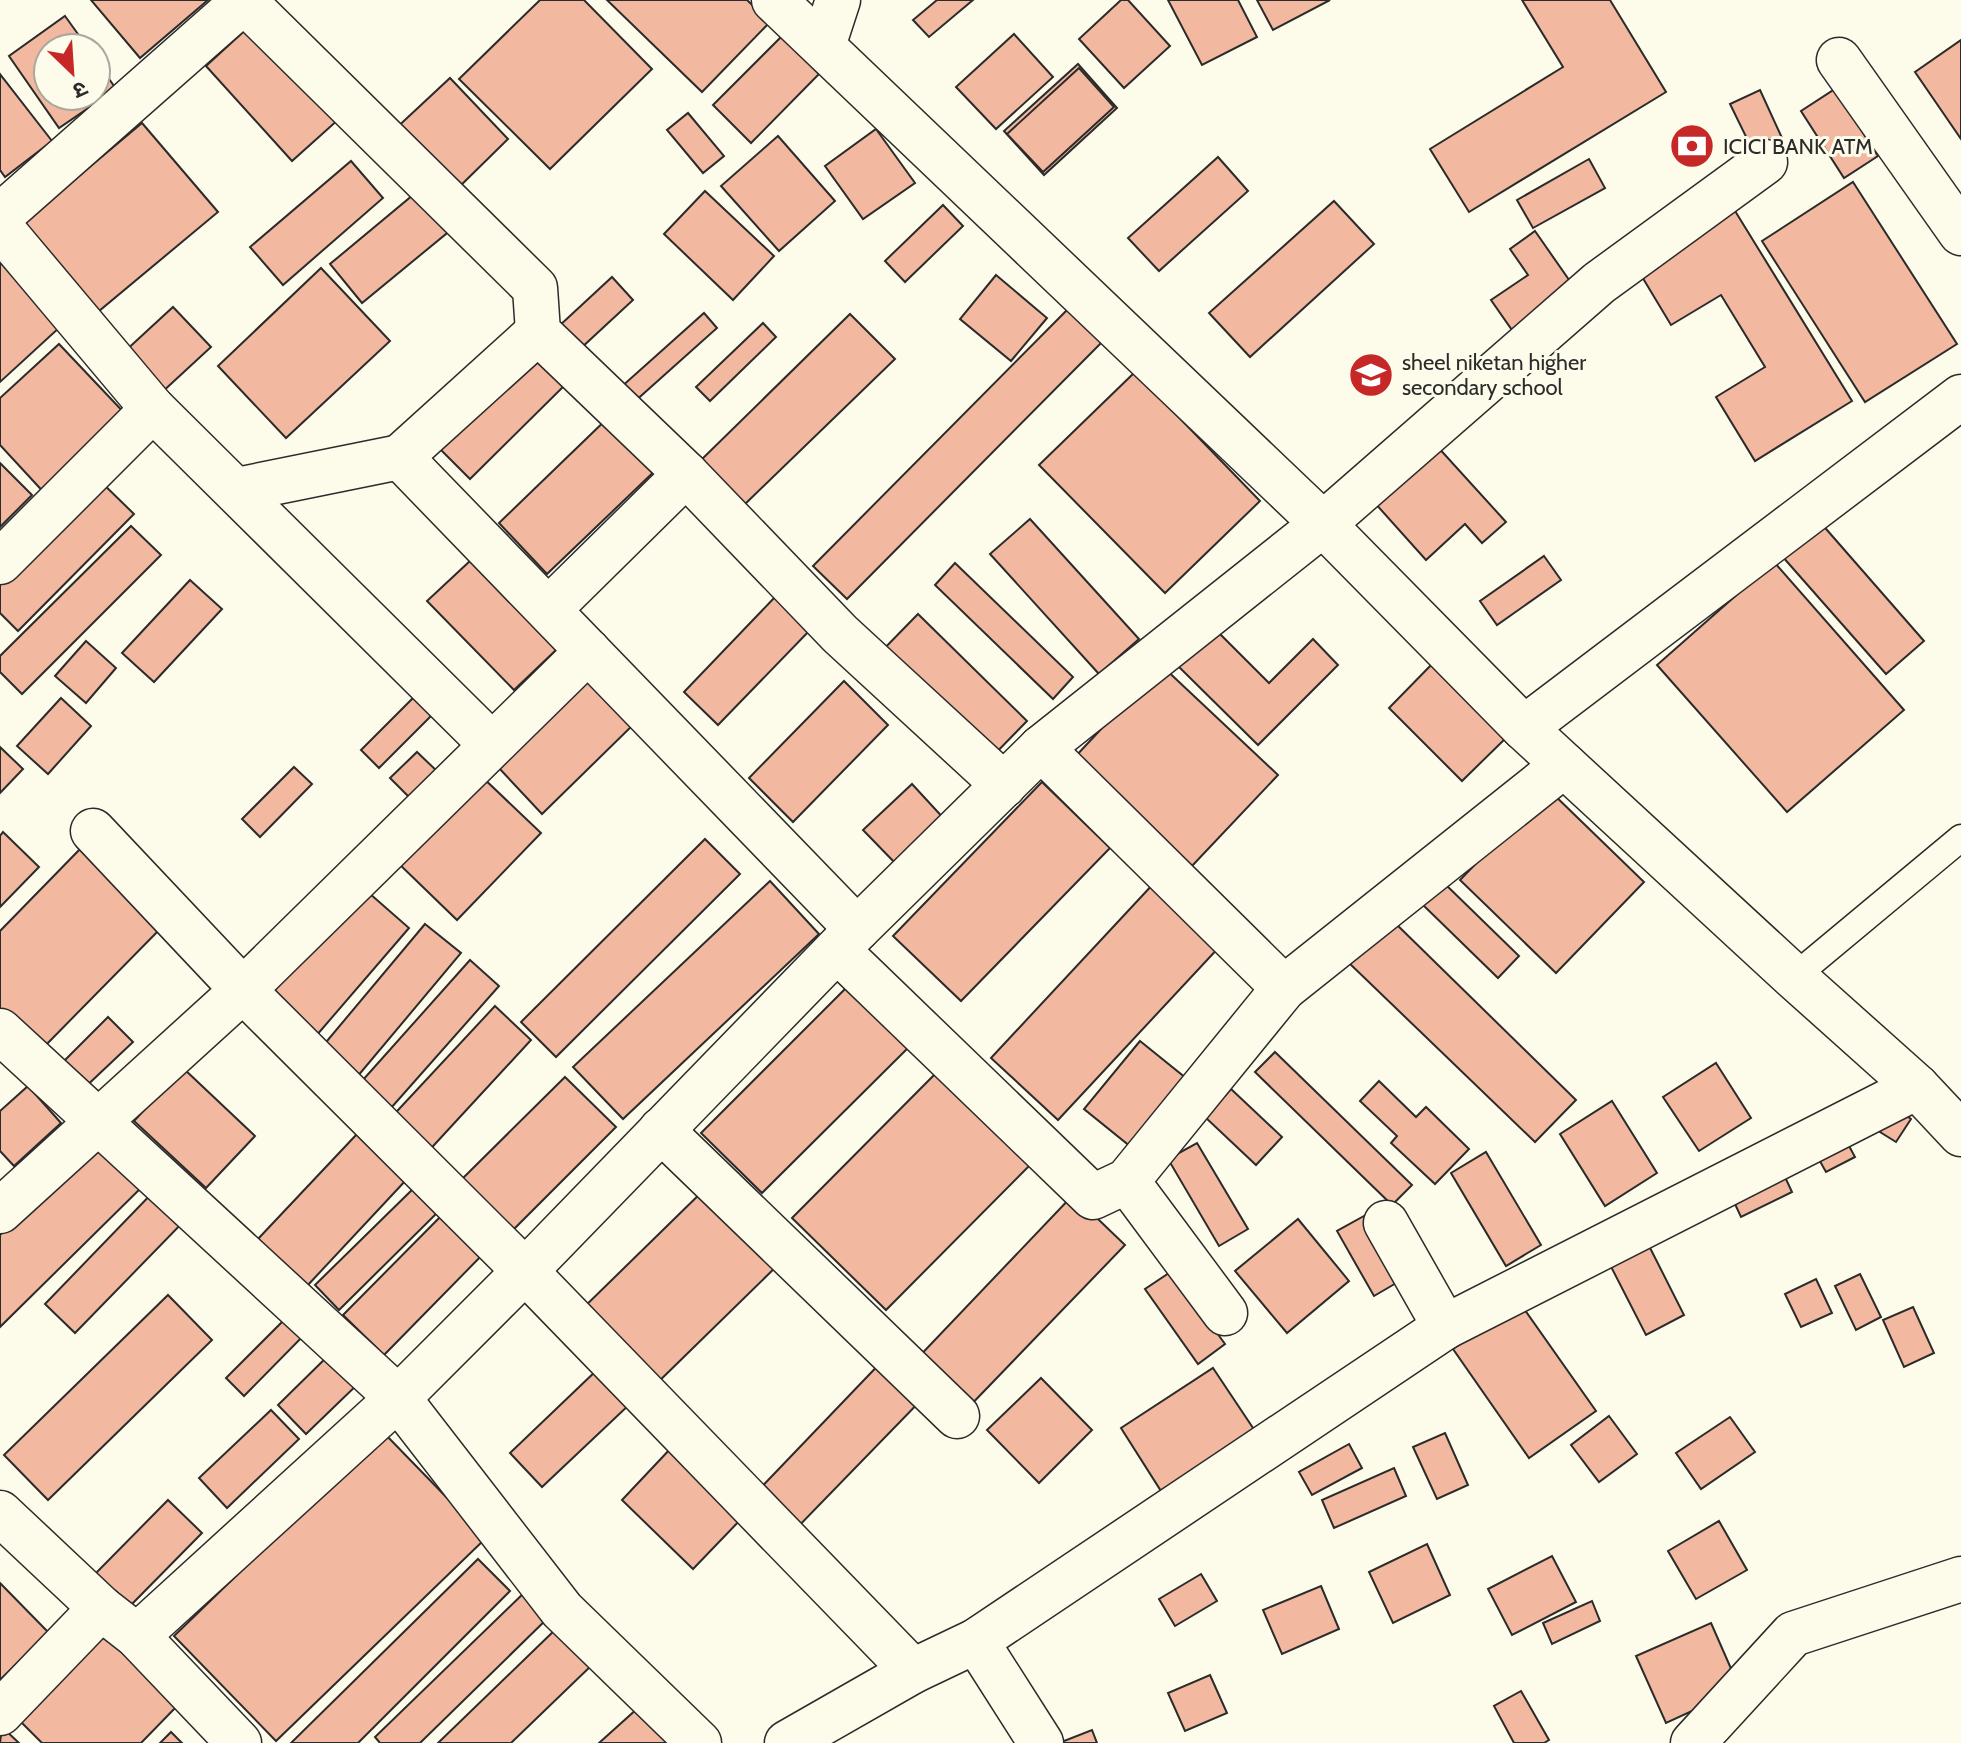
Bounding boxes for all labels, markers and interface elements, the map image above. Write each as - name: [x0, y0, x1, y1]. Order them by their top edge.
- north arrow: [32, 32, 112, 112]
- text: उ: [68, 75, 92, 105]
- bank icon: ICICI BANK ATM: [1668, 122, 1716, 170]
- place label: ICICI BANK ATM: [1723, 133, 1873, 160]
- place label: sheel niketan higher secondary school: [1402, 349, 1586, 401]
- school or university icon: sheel niketan higher secondary school: [1347, 351, 1395, 399]

